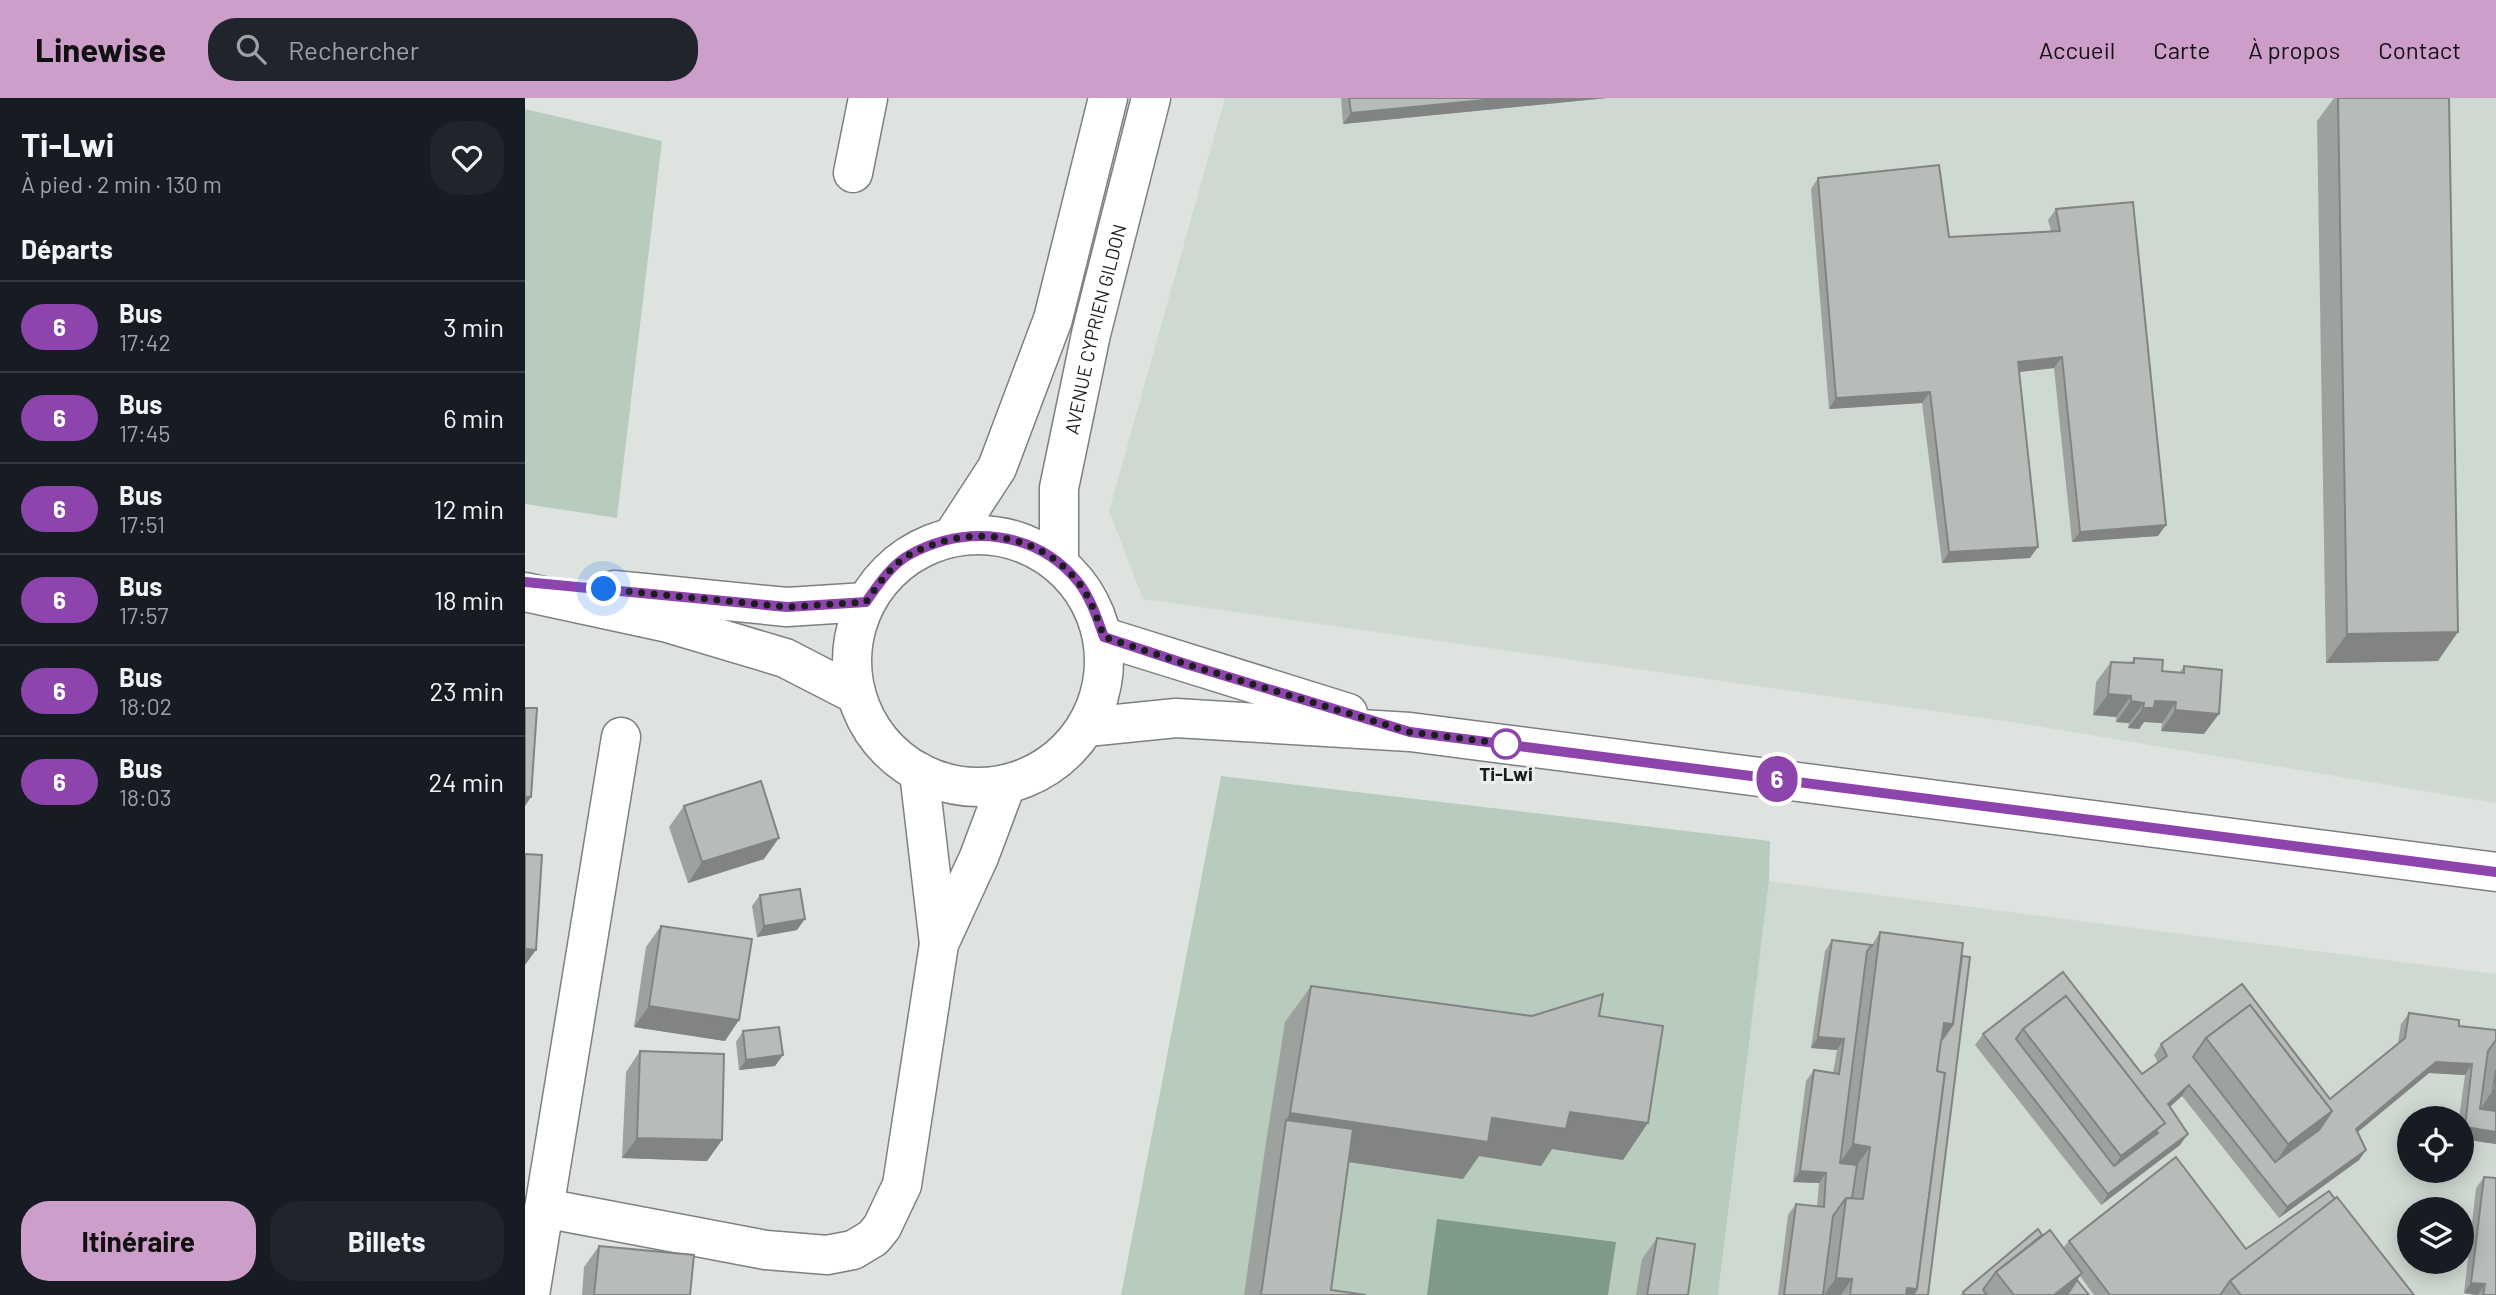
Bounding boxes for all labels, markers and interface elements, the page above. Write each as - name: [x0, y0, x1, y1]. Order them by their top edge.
- search box: [208, 18, 698, 81]
- text: Linewise: [35, 29, 166, 69]
- icon: search: [232, 30, 270, 68]
- text: Rechercher: [288, 34, 419, 65]
- text: Accueil: [2039, 35, 2115, 64]
- text: Carte: [2153, 35, 2210, 64]
- text: À propos: [2248, 35, 2340, 64]
- text: Contact: [2378, 35, 2461, 64]
- button: heart: [430, 121, 504, 195]
- text: Ti-Lwi: [21, 124, 114, 164]
- text: À pied · 2 min · 130 m: [21, 170, 222, 198]
- street label: AVENUE CYPRIEN GILDON: [1059, 221, 1130, 436]
- text: Départs: [21, 233, 113, 264]
- text: Bus: [119, 297, 162, 328]
- text: 3 min: [443, 311, 504, 342]
- text: 6: [53, 312, 66, 341]
- text: 17:42: [119, 328, 171, 356]
- text: Bus: [119, 388, 162, 419]
- text: 6 min: [443, 402, 504, 433]
- text: 6: [53, 403, 66, 432]
- text: 17:45: [119, 419, 170, 447]
- text: Bus: [119, 479, 162, 510]
- text: 12 min: [434, 493, 504, 524]
- text: 6: [53, 494, 66, 523]
- text: 17:51: [119, 510, 165, 538]
- text: Bus: [119, 570, 162, 601]
- your location: [586, 571, 621, 606]
- text: 18 min: [434, 584, 504, 615]
- text: 6: [53, 585, 66, 614]
- text: 17:57: [119, 601, 168, 629]
- text: Bus: [119, 661, 162, 692]
- text: 23 min: [429, 675, 504, 706]
- text: 6: [53, 676, 66, 705]
- text: 18:02: [119, 692, 172, 720]
- marker: Ti-Lwi: [1491, 729, 1521, 759]
- text: Bus: [119, 752, 162, 783]
- line badge: 6: [1754, 756, 1800, 802]
- place label: Ti-Lwi: [1479, 762, 1533, 785]
- text: 6: [1771, 764, 1783, 793]
- text: 24 min: [428, 766, 504, 797]
- text: 6: [53, 767, 66, 796]
- text: 18:03: [119, 783, 172, 811]
- map controls: [2397, 1106, 2474, 1274]
- button: locate: [2397, 1106, 2474, 1183]
- button: layers: [2397, 1197, 2474, 1274]
- button: Itinéraire: [21, 1201, 256, 1281]
- button: Billets: [270, 1201, 504, 1281]

